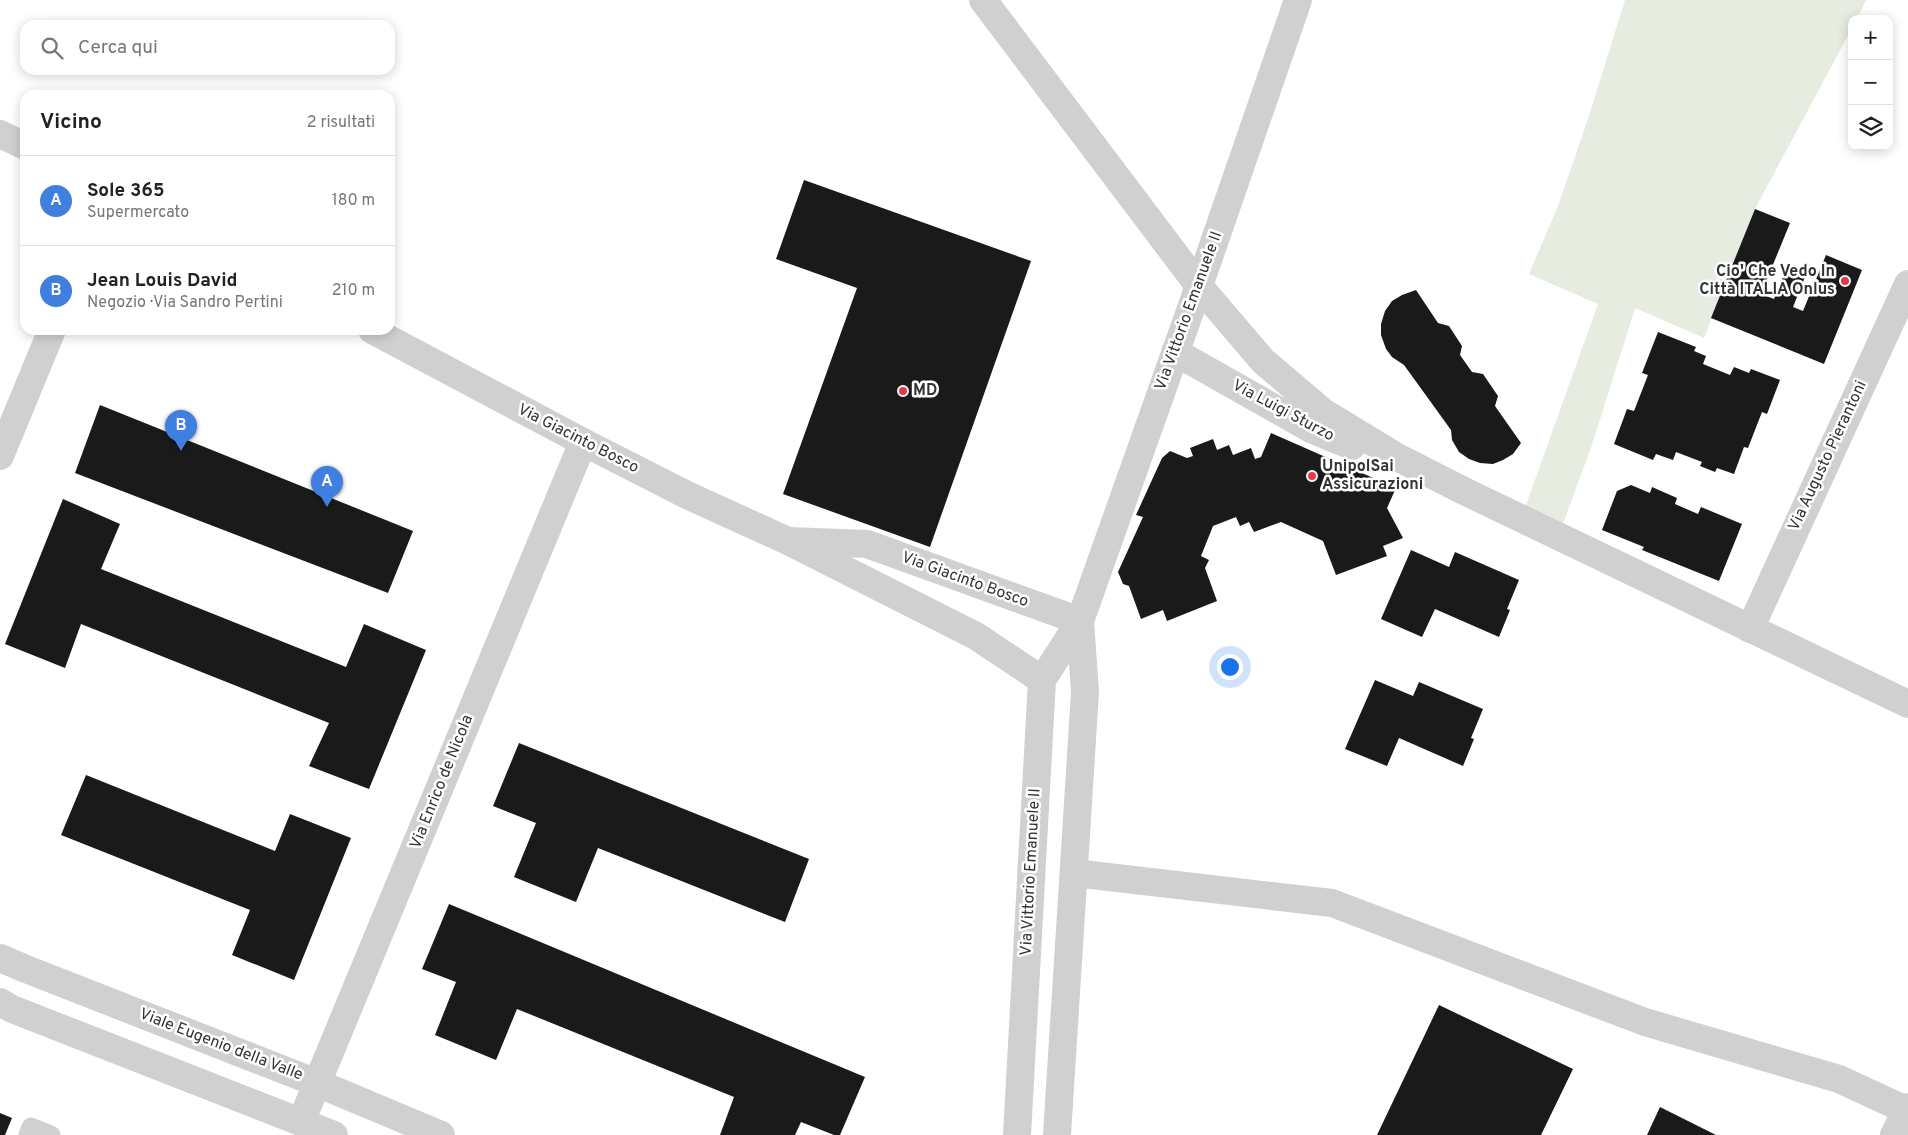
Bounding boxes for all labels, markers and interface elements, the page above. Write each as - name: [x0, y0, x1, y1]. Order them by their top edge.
- map controls: [1848, 15, 1893, 150]
- button: +: [1848, 15, 1893, 60]
- search box: [20, 20, 395, 75]
- icon: search: [38, 34, 66, 62]
- text: Cerca qui: [78, 36, 158, 60]
- button: −: [1848, 60, 1893, 105]
- button: layers: [1848, 105, 1893, 150]
- text: Vicino: [40, 109, 102, 136]
- text: 2 risultati: [307, 113, 375, 133]
- text: Sole 365: [87, 179, 165, 203]
- text: A: [50, 191, 62, 211]
- text: 180 m: [332, 191, 375, 211]
- text: Supermercato: [87, 203, 189, 223]
- street label: Via Vittorio Emanuele II: [1151, 229, 1227, 393]
- place label: Cio' Che Vedo In Città ITALIA Onlus: [1699, 262, 1835, 300]
- text: Jean Louis David: [87, 269, 238, 293]
- marker: Cio' Che Vedo In Città ITALIA Onlus: [1839, 275, 1851, 287]
- text: B: [50, 281, 62, 301]
- text: 210 m: [332, 281, 375, 301]
- text: Negozio · Via Sandro Pertini: [87, 293, 283, 313]
- street label: Via Luigi Sturzo: [1229, 376, 1337, 446]
- street label: Via Augusto Pierantoni: [1784, 378, 1872, 534]
- place label: MD: [913, 381, 937, 401]
- marker: MD: [897, 385, 909, 397]
- street label: Via Giacinto Bosco: [514, 400, 642, 478]
- pin: B: [165, 410, 197, 451]
- place label: UnipolSai Assicurazioni: [1322, 457, 1423, 495]
- pin: A: [311, 466, 343, 507]
- marker: UnipolSai Assicurazioni: [1306, 470, 1318, 482]
- street label: Via Giacinto Bosco: [899, 548, 1031, 612]
- your location: [1217, 654, 1243, 680]
- street label: Via Enrico de Nicola: [406, 712, 478, 852]
- street label: Via Vittorio Emanuele II: [1017, 788, 1045, 956]
- street label: Viale Eugenio della Valle: [136, 1005, 306, 1085]

